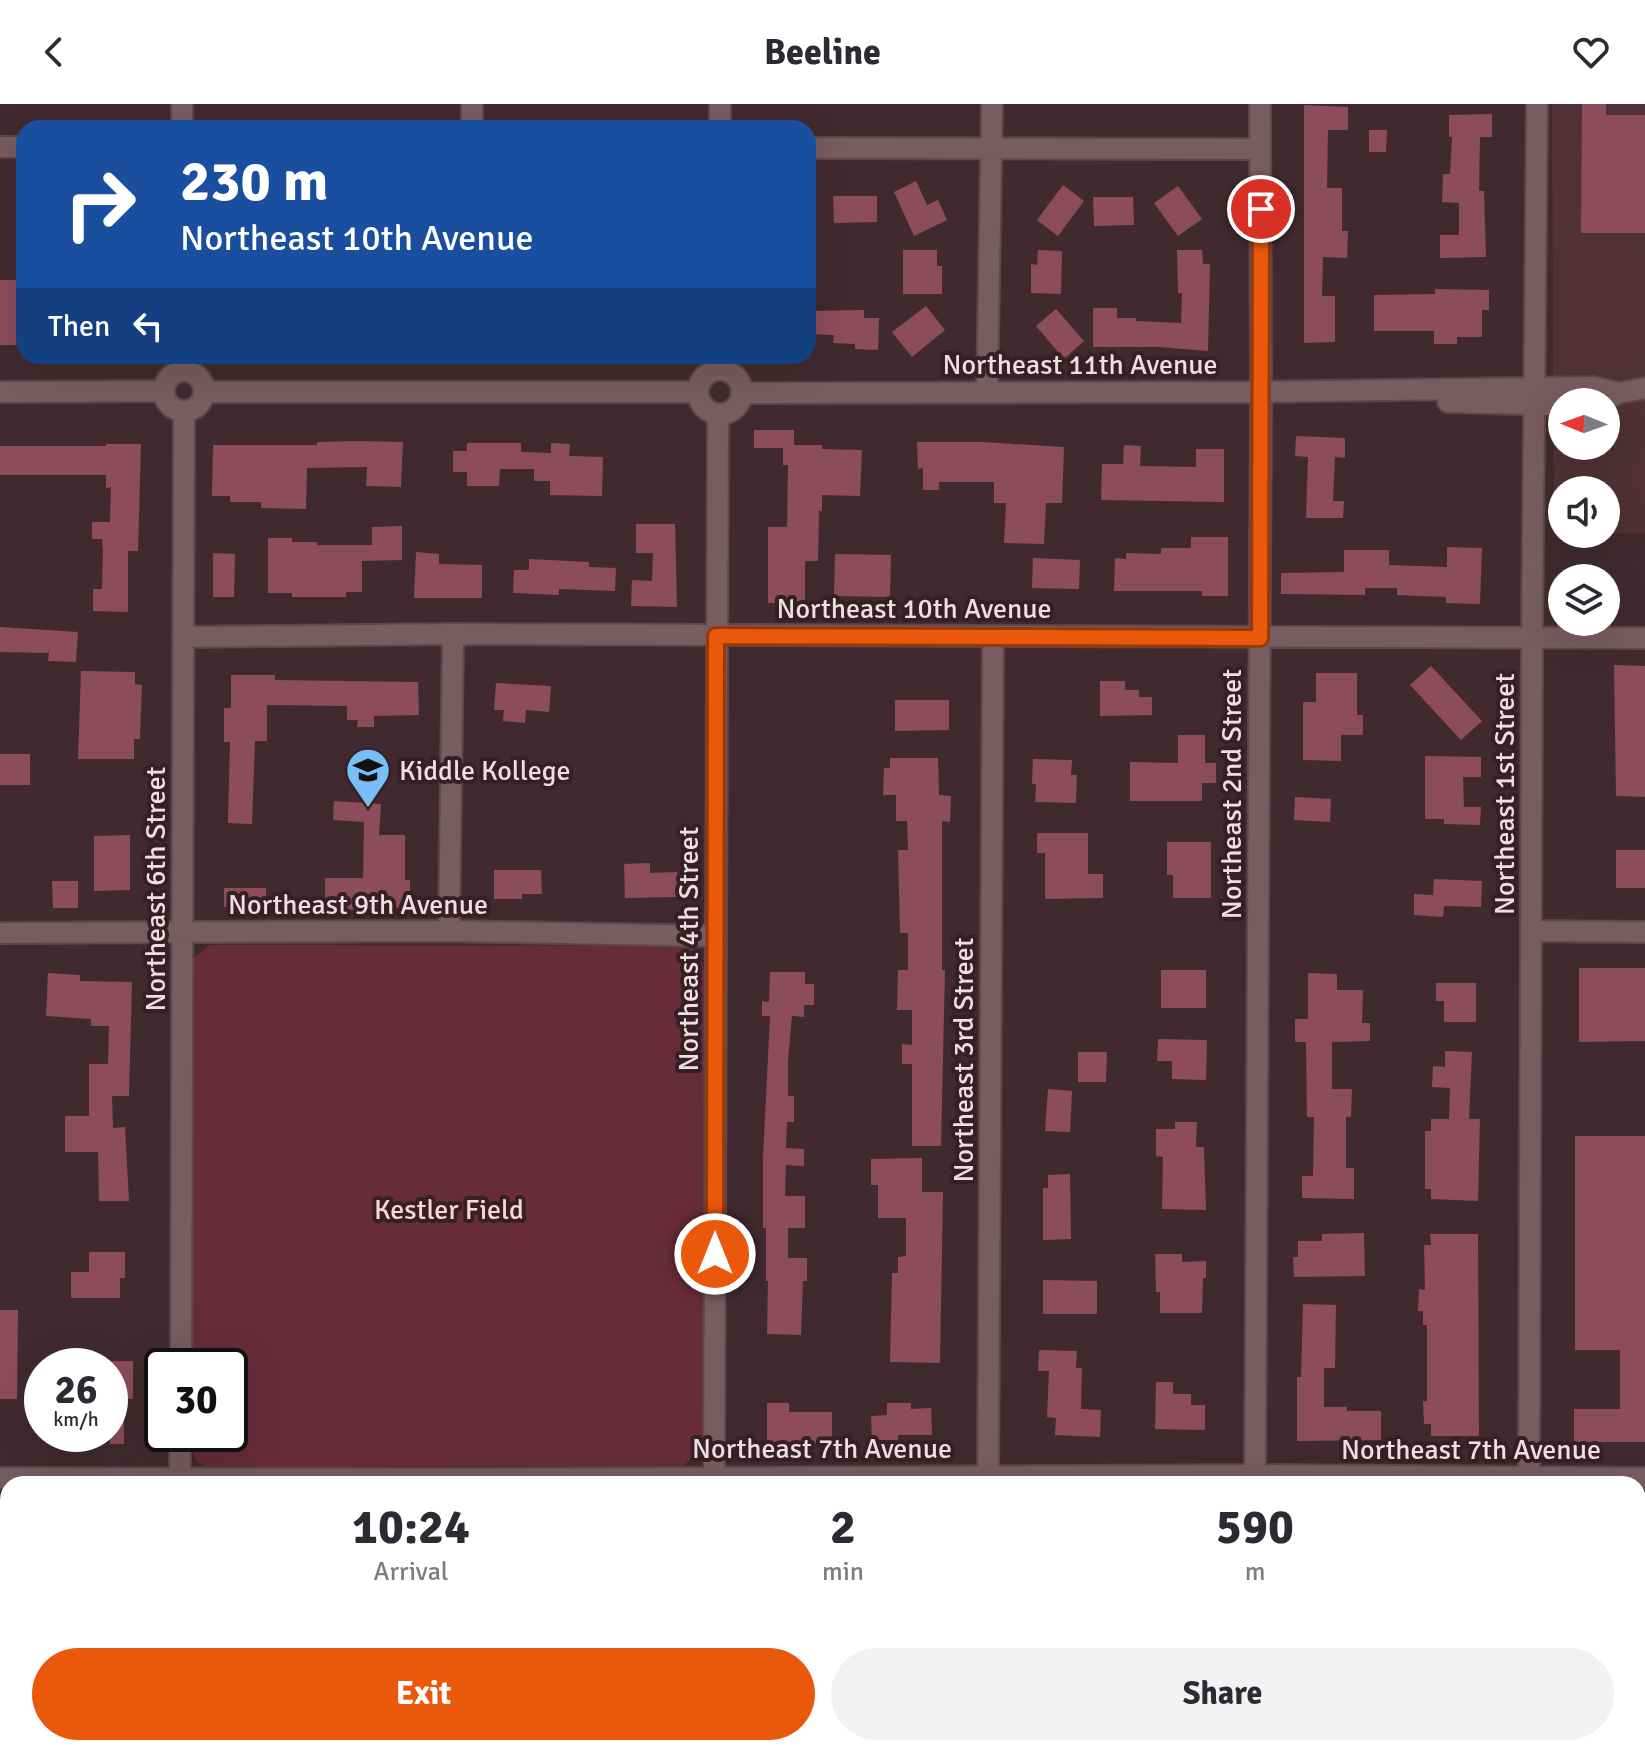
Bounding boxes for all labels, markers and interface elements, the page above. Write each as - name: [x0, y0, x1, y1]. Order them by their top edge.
- icon: back: [32, 30, 76, 74]
- text: Beeline: [764, 30, 881, 75]
- icon: heart: [1569, 30, 1613, 74]
- text: 230 m: [180, 147, 328, 216]
- icon: right: [48, 152, 152, 256]
- pin: [1227, 175, 1295, 243]
- icon: arrive: [1239, 187, 1283, 231]
- text: Northeast 10th Avenue: [180, 216, 534, 261]
- icon: left: [126, 304, 170, 348]
- text: Then: [48, 308, 110, 345]
- street label: Northeast 11th Avenue: [943, 348, 1217, 382]
- north arrow: [1548, 388, 1620, 460]
- map controls: [1548, 388, 1620, 636]
- button: sound: [1548, 476, 1620, 548]
- button: layers: [1548, 564, 1620, 636]
- street label: Northeast 10th Avenue: [777, 592, 1051, 626]
- street label: Northeast 2nd Street: [1215, 669, 1249, 919]
- street label: Northeast 1st Street: [1488, 673, 1522, 915]
- school or university icon: Kiddle Kollege: [344, 746, 392, 809]
- place label: Kiddle Kollege: [399, 754, 571, 788]
- street label: Northeast 6th Street: [139, 766, 173, 1012]
- street label: Northeast 4th Street: [672, 826, 706, 1072]
- street label: Northeast 9th Avenue: [228, 888, 488, 922]
- street label: Northeast 3rd Street: [947, 937, 981, 1183]
- park label: Kestler Field: [374, 1193, 524, 1227]
- position arrow: [673, 1212, 757, 1296]
- speed limit sign: 30: [144, 1348, 248, 1452]
- text: 26: [54, 1365, 98, 1415]
- text: km/h: [53, 1407, 99, 1432]
- street label: Northeast 7th Avenue: [692, 1432, 952, 1466]
- street label: Northeast 7th Avenue: [1341, 1433, 1601, 1467]
- text: 10:24: [352, 1498, 470, 1557]
- text: 2: [830, 1498, 856, 1557]
- text: 590: [1216, 1498, 1294, 1557]
- text: Arrival: [374, 1556, 448, 1588]
- text: min: [822, 1556, 864, 1588]
- text: m: [1245, 1556, 1265, 1588]
- button: Exit: [32, 1648, 815, 1740]
- button: Share: [831, 1648, 1614, 1740]

